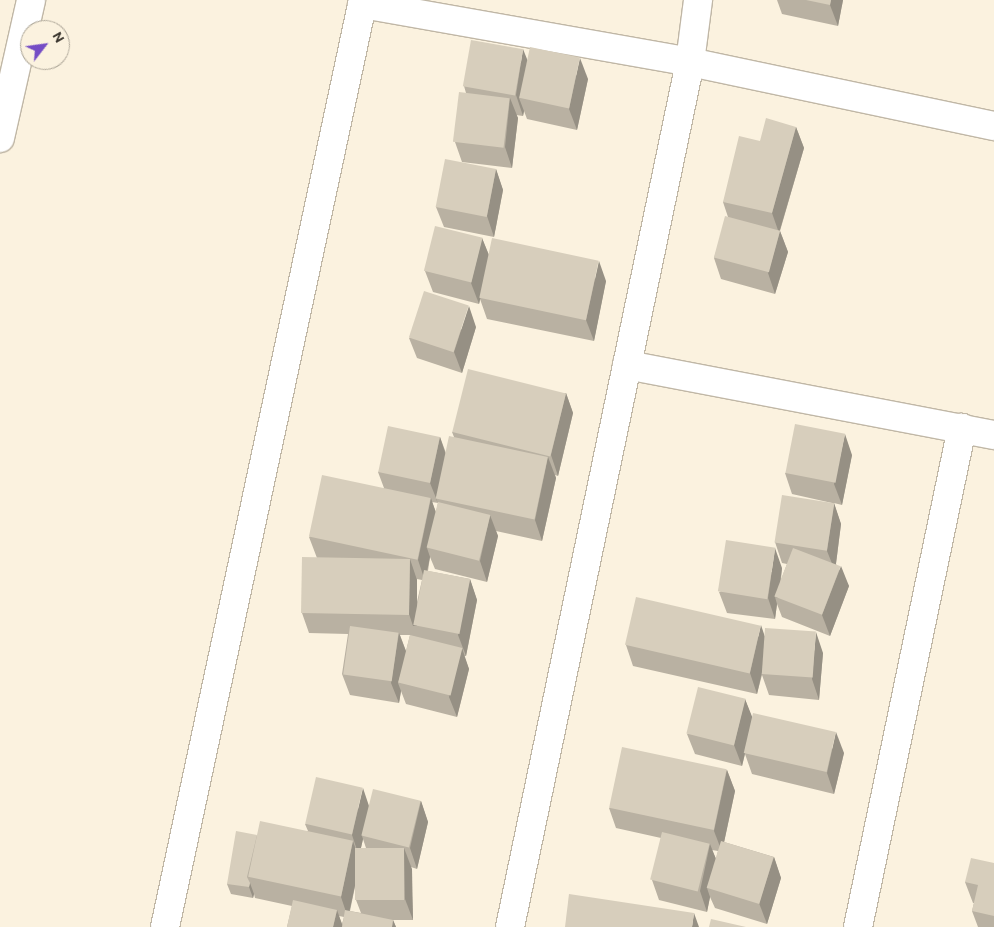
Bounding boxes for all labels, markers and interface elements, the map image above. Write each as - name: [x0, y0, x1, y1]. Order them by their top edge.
- north arrow: [20, 20, 70, 70]
- text: N: [48, 29, 67, 46]

